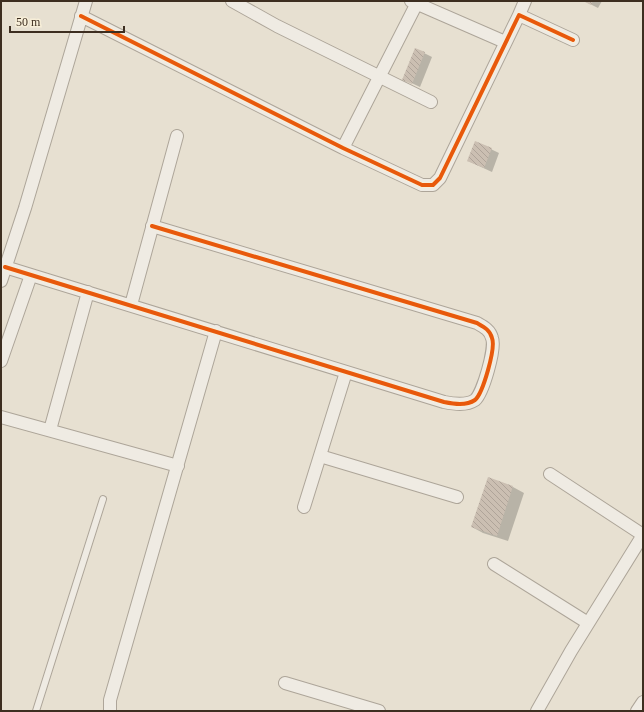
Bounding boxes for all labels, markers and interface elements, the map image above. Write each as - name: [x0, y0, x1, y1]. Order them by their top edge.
- scale bar: [10, 8, 124, 34]
- text: 50 m: [16, 15, 41, 29]

